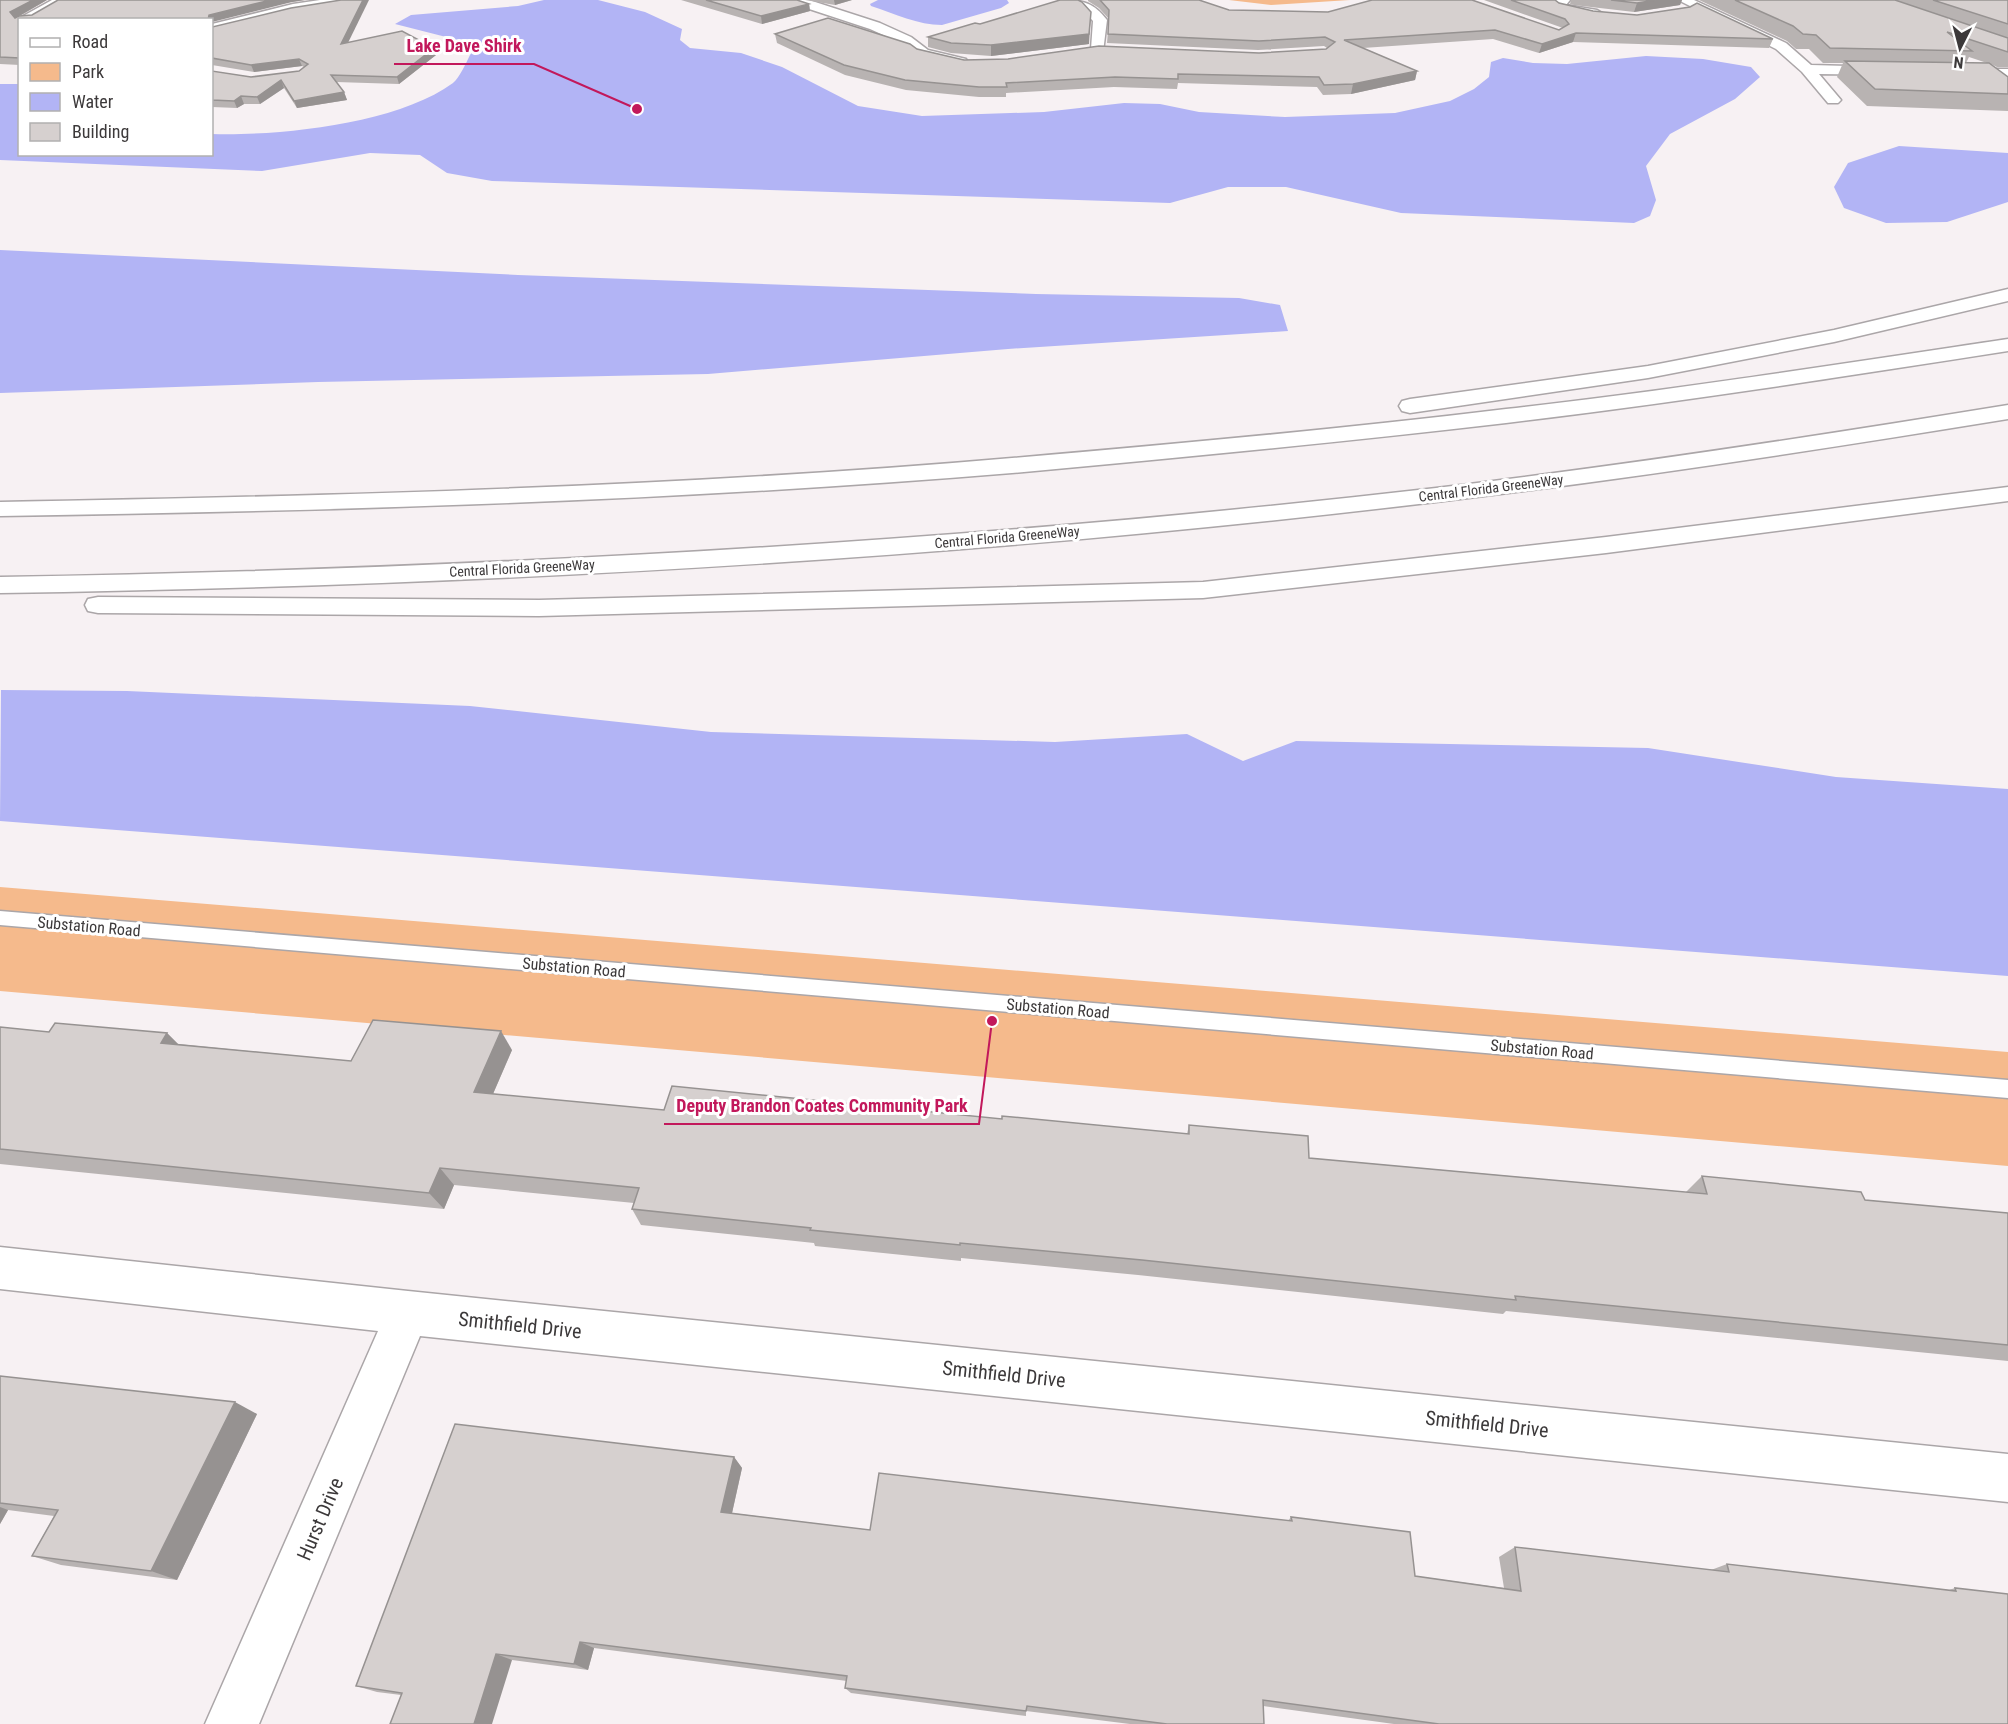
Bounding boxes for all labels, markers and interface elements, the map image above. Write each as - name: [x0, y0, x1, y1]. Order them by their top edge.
- legend: [18, 18, 213, 156]
- north arrow: [1930, 18, 1990, 78]
- callout: Lake Dave Shirk: [394, 28, 534, 64]
- text: Road: [72, 31, 108, 52]
- text: Lake Dave Shirk: [406, 35, 522, 56]
- text: N: [1953, 52, 1964, 72]
- text: Park: [72, 61, 104, 82]
- text: Water: [72, 91, 114, 112]
- text: Building: [72, 121, 129, 142]
- street label: Central Florida GreeneWay: [1418, 471, 1564, 505]
- street label: Central Florida GreeneWay: [934, 523, 1080, 551]
- street label: Central Florida GreeneWay: [449, 556, 595, 580]
- street label: Substation Road: [37, 913, 141, 940]
- street label: Substation Road: [522, 954, 626, 981]
- street label: Substation Road: [1006, 995, 1110, 1022]
- street label: Substation Road: [1490, 1036, 1594, 1063]
- callout: Deputy Brandon Coates Community Park: [664, 1088, 979, 1124]
- text: Deputy Brandon Coates Community Park: [676, 1095, 968, 1116]
- street label: Smithfield Drive: [457, 1307, 583, 1343]
- street label: Smithfield Drive: [941, 1356, 1067, 1392]
- street label: Smithfield Drive: [1424, 1406, 1550, 1442]
- street label: Hurst Drive: [292, 1474, 348, 1564]

